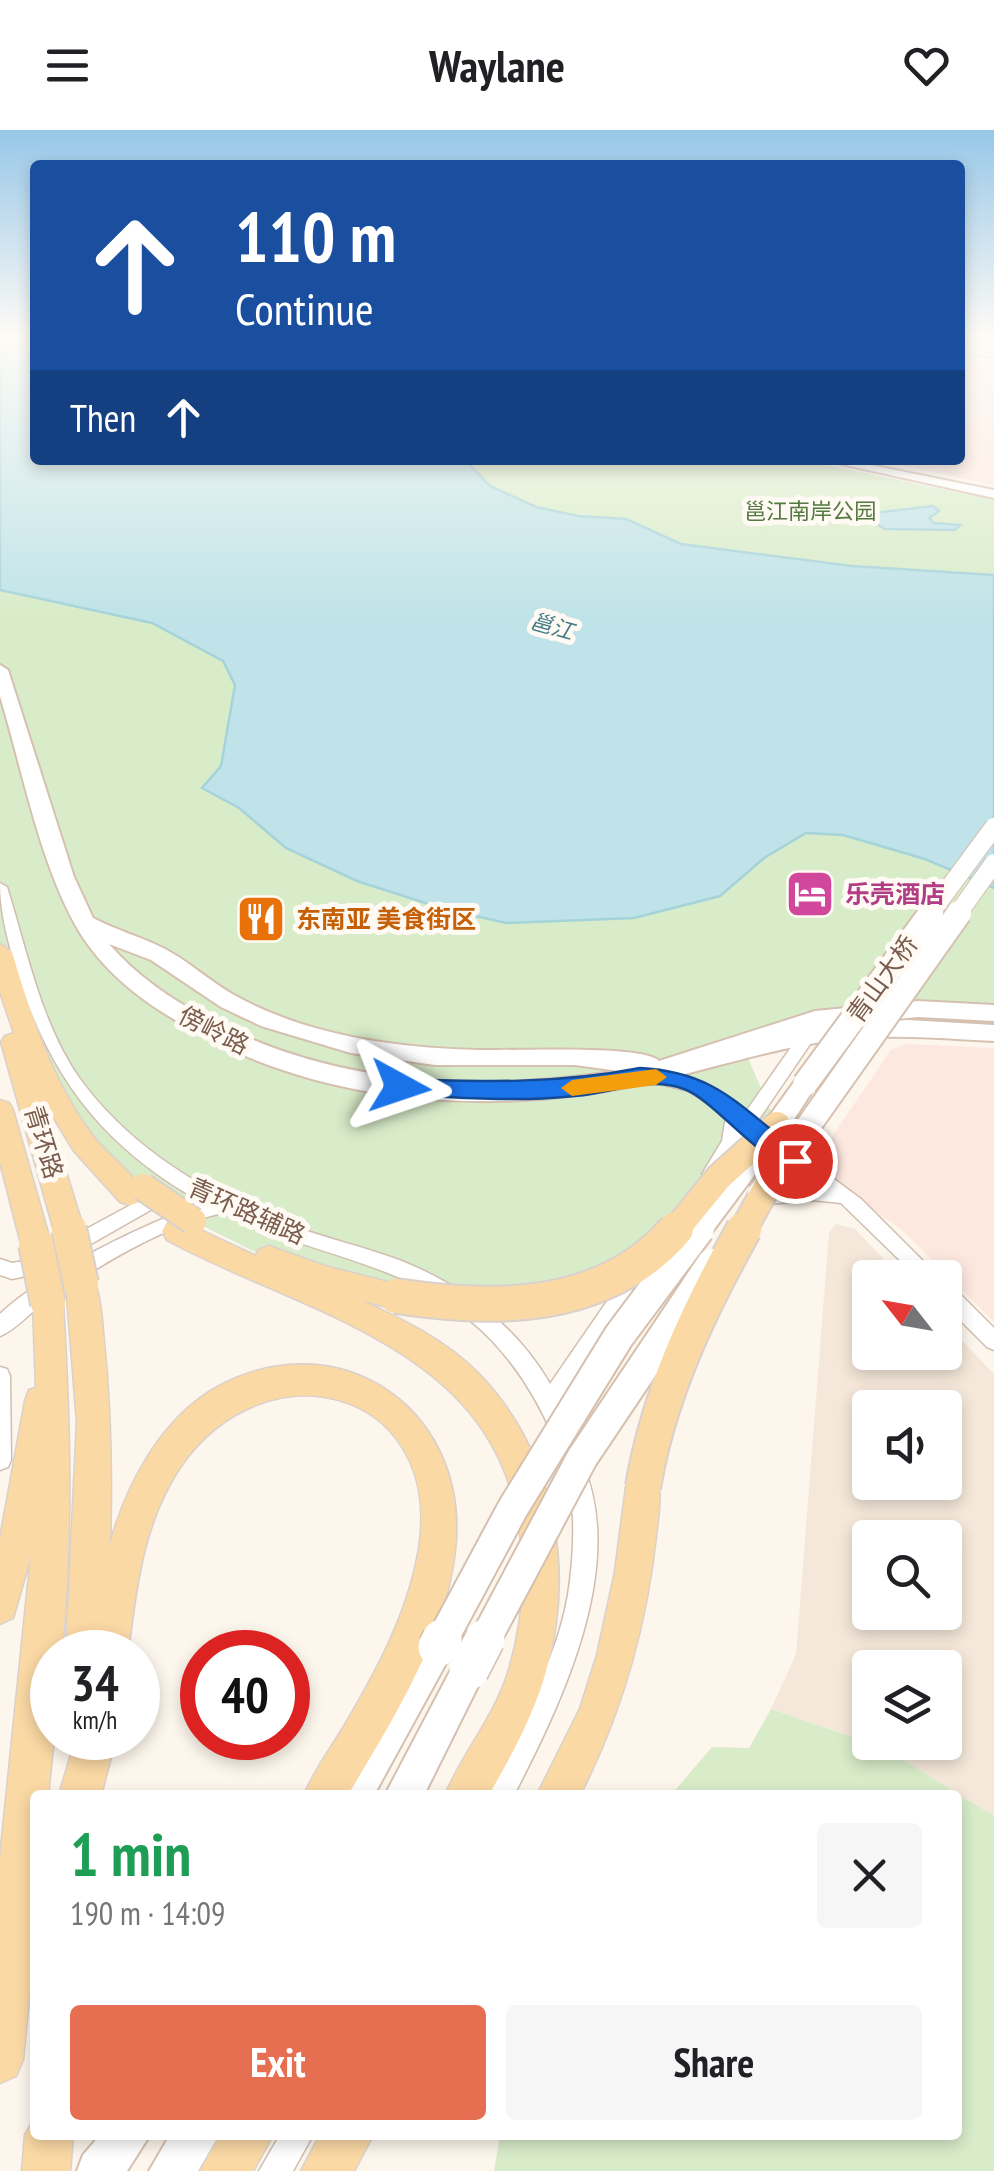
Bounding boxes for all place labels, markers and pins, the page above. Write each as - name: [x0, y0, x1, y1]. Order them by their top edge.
- hotel icon: 乐壳酒店: [784, 868, 836, 920]
- place label: 乐壳酒店: [845, 878, 945, 910]
- restaurant icon: 东南亚 美食街区: [235, 893, 287, 945]
- place label: 东南亚 美食街区: [296, 903, 476, 935]
- pin: [753, 1119, 838, 1204]

